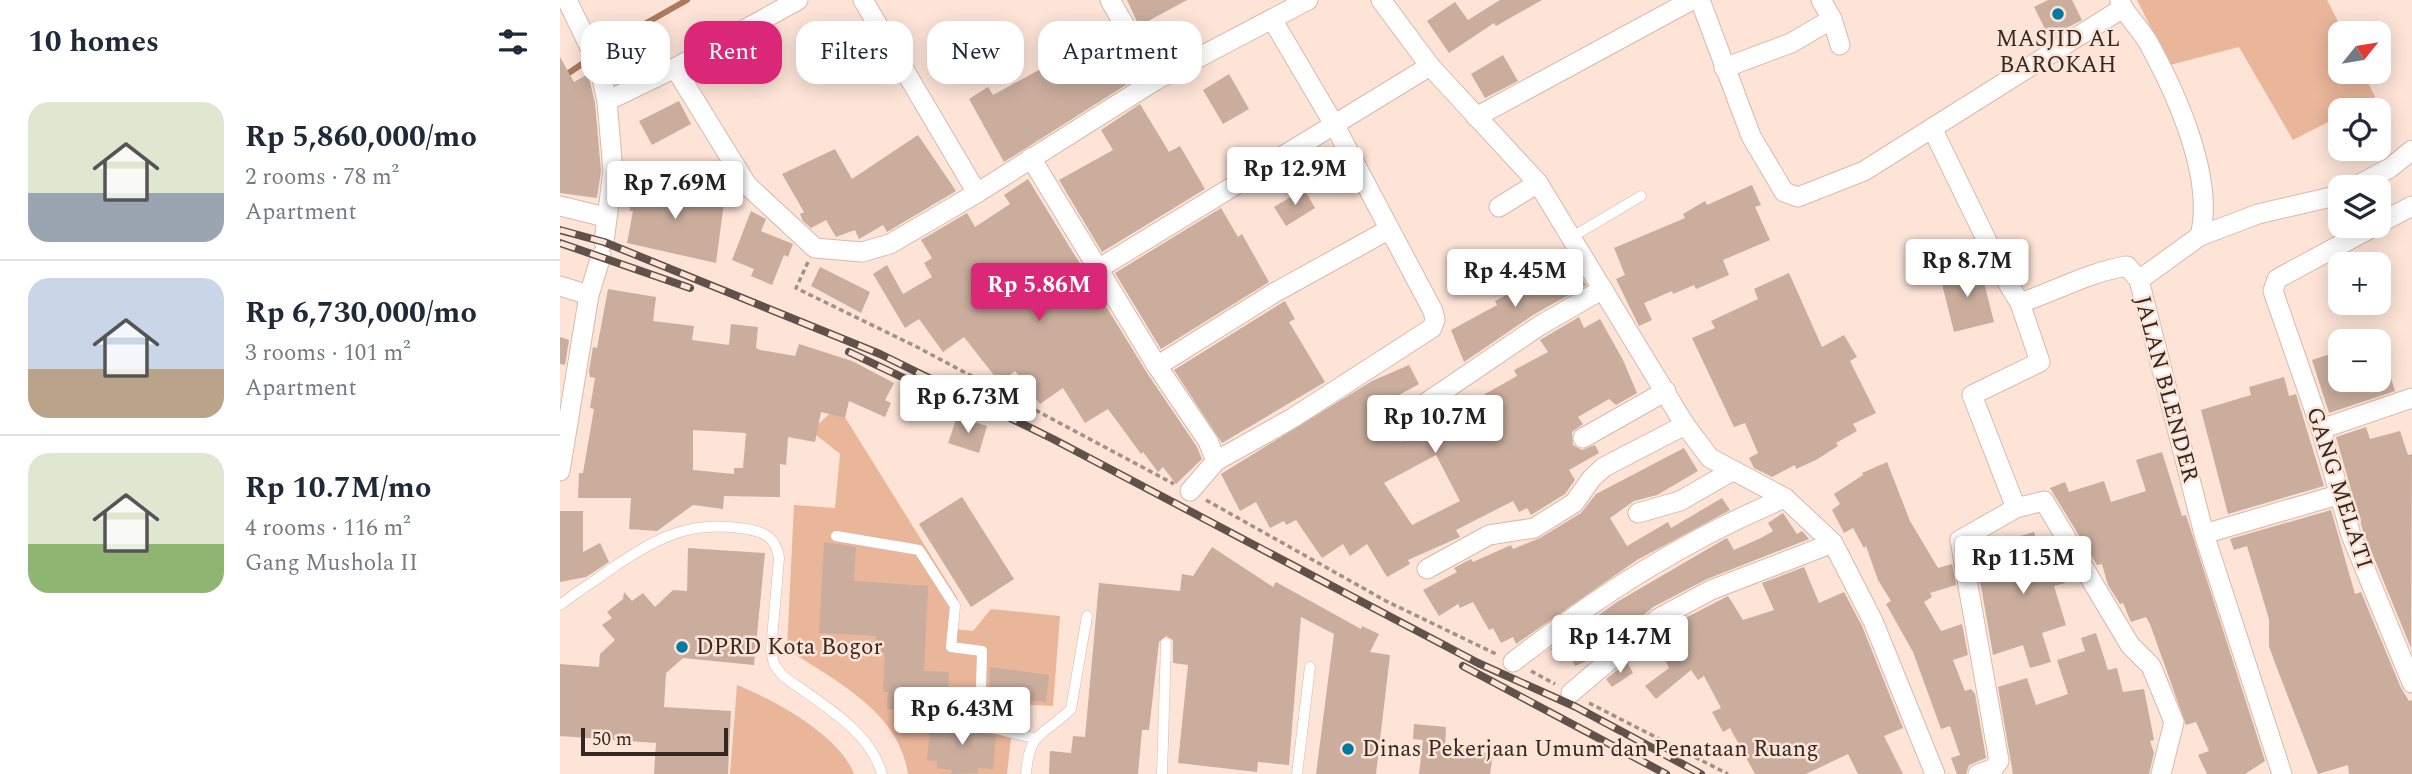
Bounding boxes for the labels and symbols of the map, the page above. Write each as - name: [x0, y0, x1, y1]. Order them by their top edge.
- marker: MASJID AL BAROKAH: [2050, 6, 2066, 22]
- north arrow: [2328, 21, 2390, 84]
- place label: MASJID AL BAROKAH: [1996, 22, 2120, 83]
- pin: Rp 12.9M: [1223, 148, 1367, 207]
- pin: Rp 7.69M: [603, 162, 747, 221]
- pin: Rp 8.7M: [1902, 240, 2032, 299]
- pin: Rp 4.45M: [1443, 250, 1587, 309]
- pin: Rp 5.86M: [967, 264, 1111, 323]
- street label: JALAN BLENDER: [2124, 292, 2208, 487]
- pin: Rp 6.73M: [896, 376, 1040, 435]
- pin: Rp 10.7M: [1363, 396, 1507, 455]
- street label: GANG MELATI: [2296, 403, 2382, 573]
- pin: Rp 11.5M: [1951, 536, 2095, 596]
- pin: Rp 14.7M: [1548, 616, 1692, 675]
- place label: DPRD Kota Bogor: [696, 630, 883, 665]
- marker: DPRD Kota Bogor: [674, 639, 690, 655]
- pin: Rp 6.43M: [890, 688, 1034, 747]
- scale bar: [581, 725, 728, 757]
- place label: Dinas Pekerjaan Umum dan Penataan Ruang: [1362, 732, 1818, 767]
- marker: Dinas Pekerjaan Umum dan Penataan Ruang: [1340, 741, 1356, 757]

